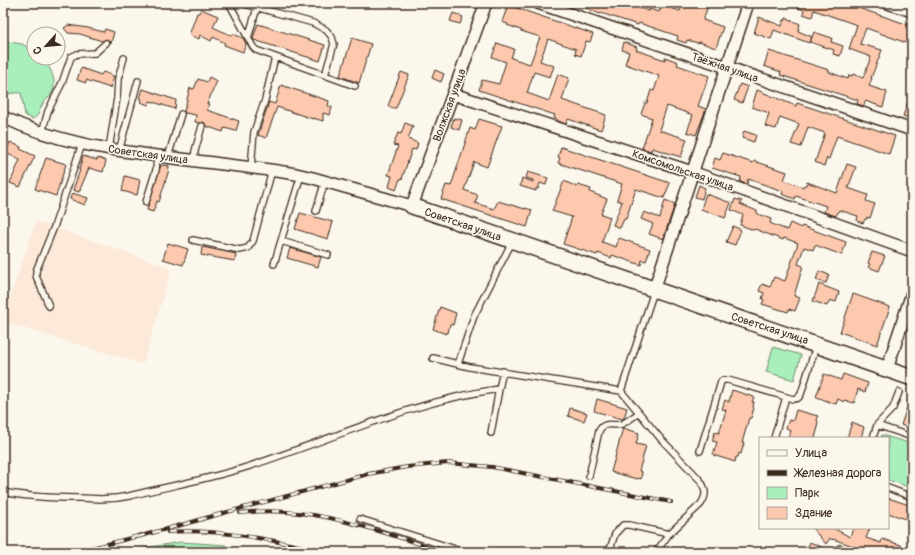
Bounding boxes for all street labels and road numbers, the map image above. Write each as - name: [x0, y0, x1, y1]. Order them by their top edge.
- street label: Таёжная улица: [690, 50, 760, 85]
- street label: Волжская улица: [430, 67, 469, 143]
- street label: Советская улица: [107, 142, 189, 167]
- street label: Комсомольская улица: [630, 147, 735, 194]
- street label: Советская улица: [423, 205, 503, 244]
- street label: Советская улица: [730, 310, 810, 347]

